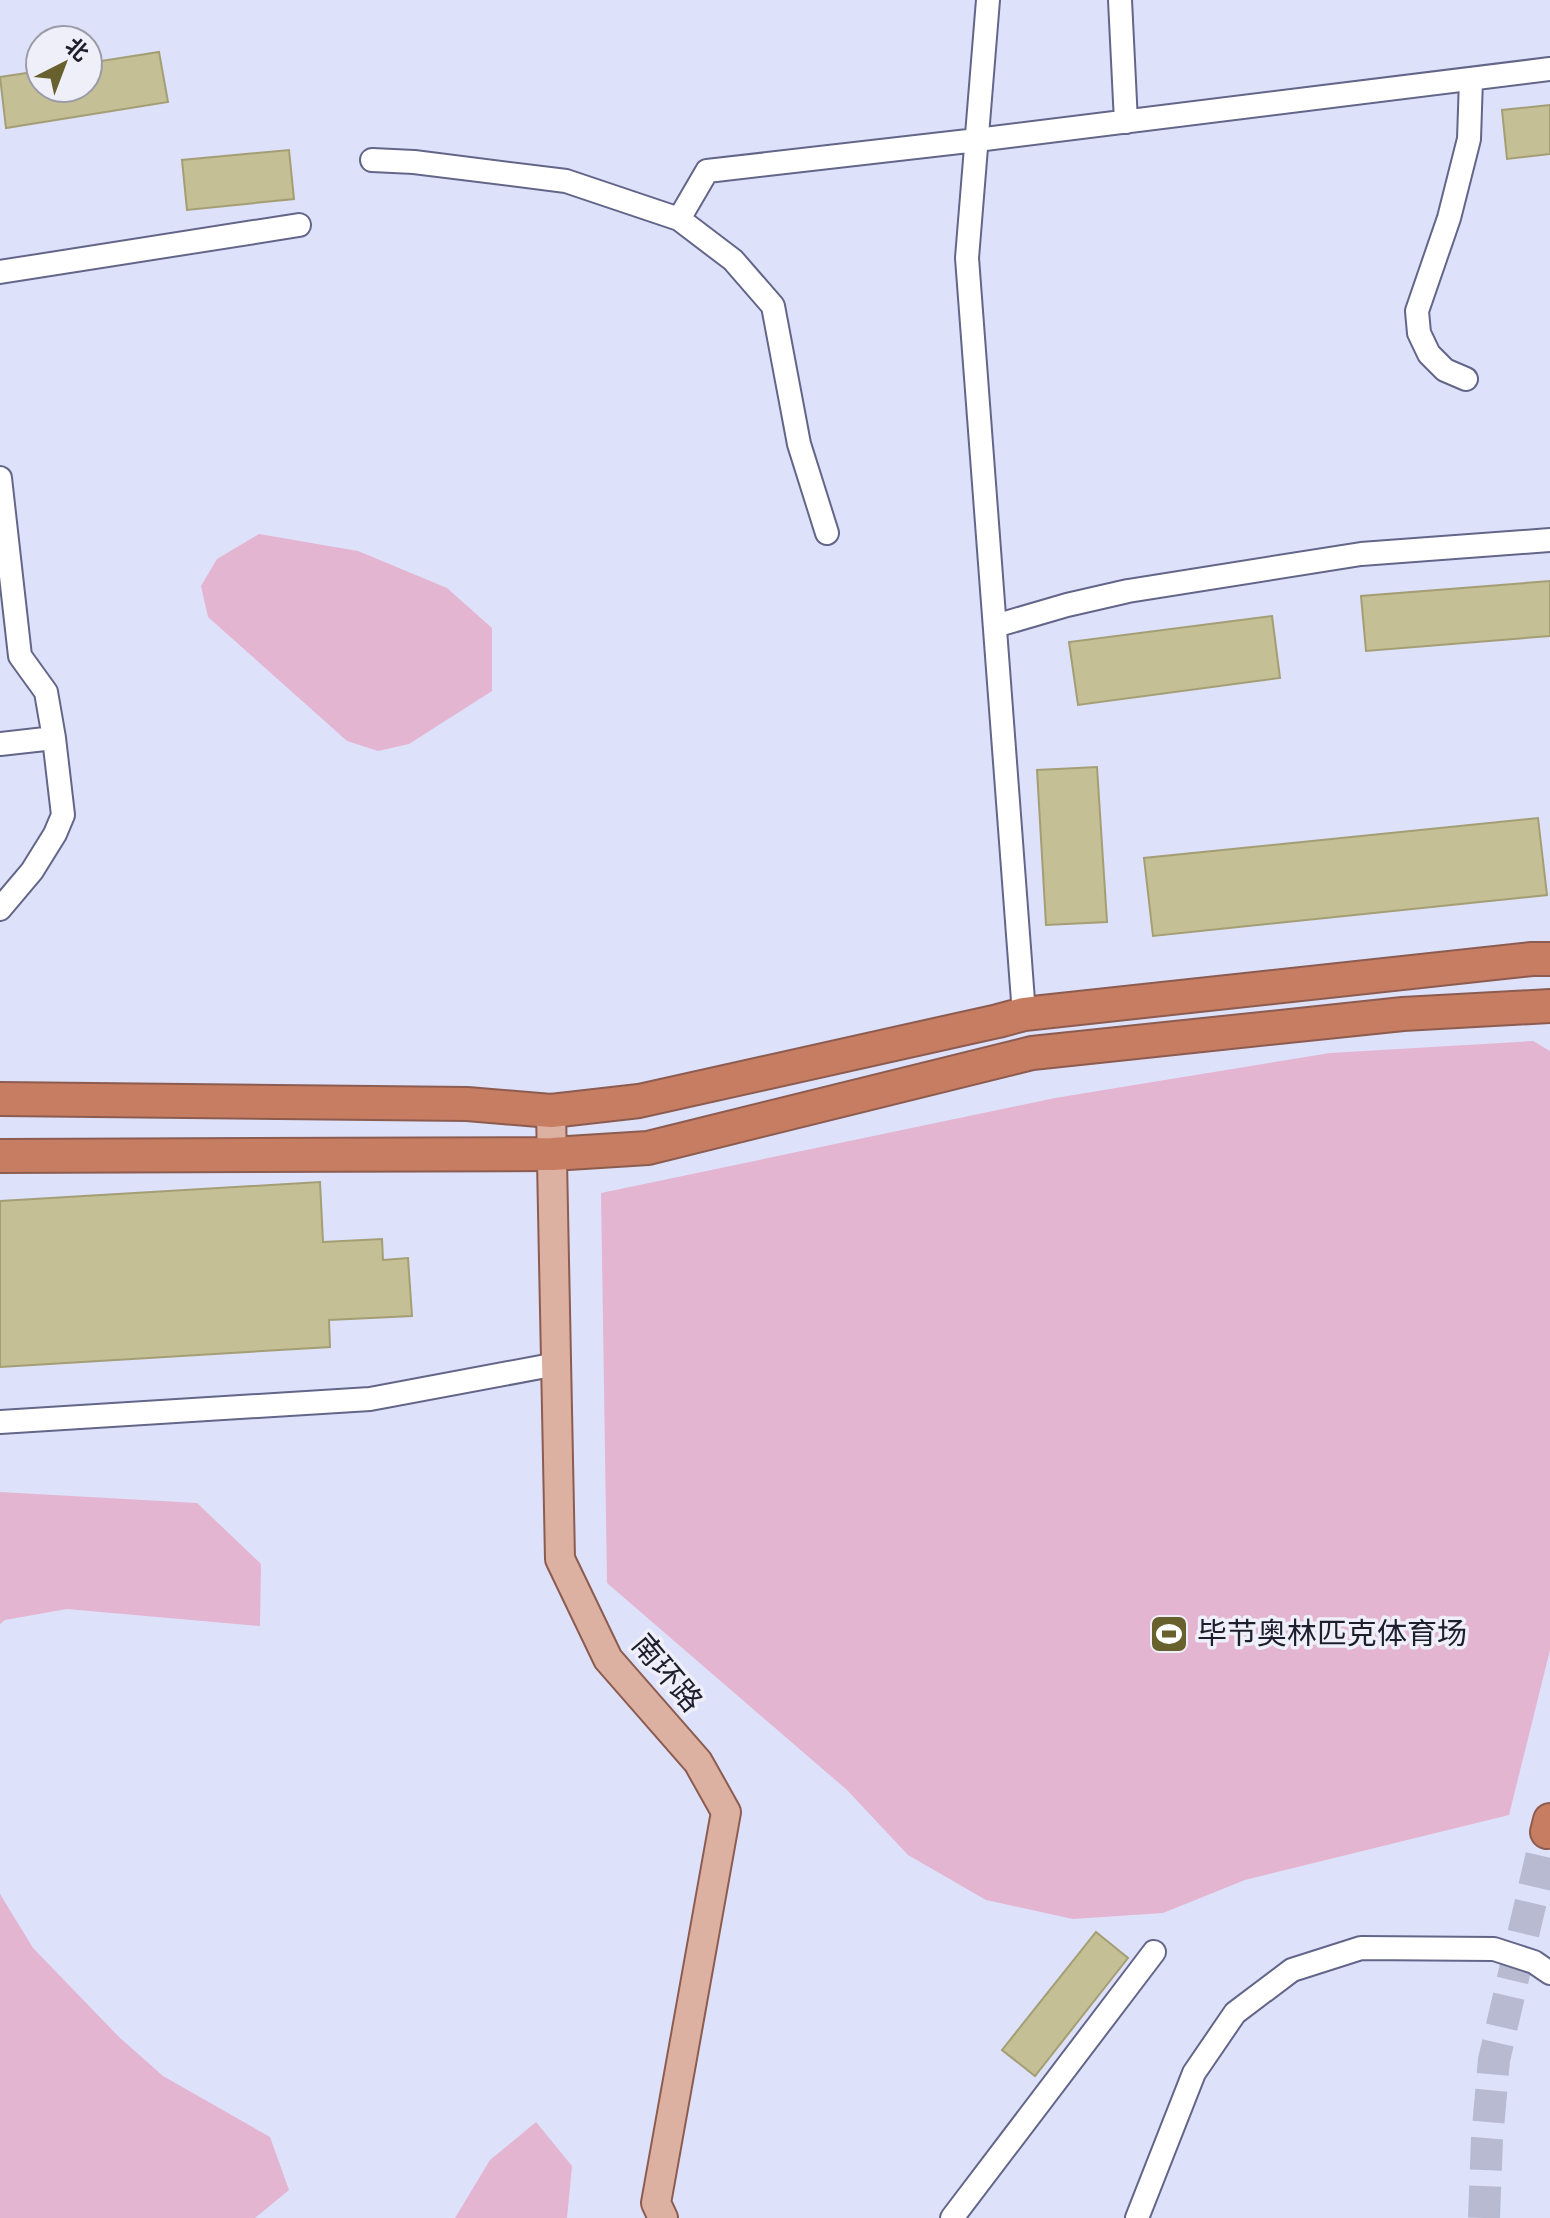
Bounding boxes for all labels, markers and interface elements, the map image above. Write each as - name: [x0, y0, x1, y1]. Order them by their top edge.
- north arrow: [24, 24, 104, 104]
- text: 北: [61, 31, 95, 65]
- sports icon: 毕节奥林匹克体育场: [1148, 1613, 1190, 1655]
- place label: 毕节奥林匹克体育场: [1197, 1614, 1467, 1650]
- street label: 南环路: [626, 1626, 711, 1718]

